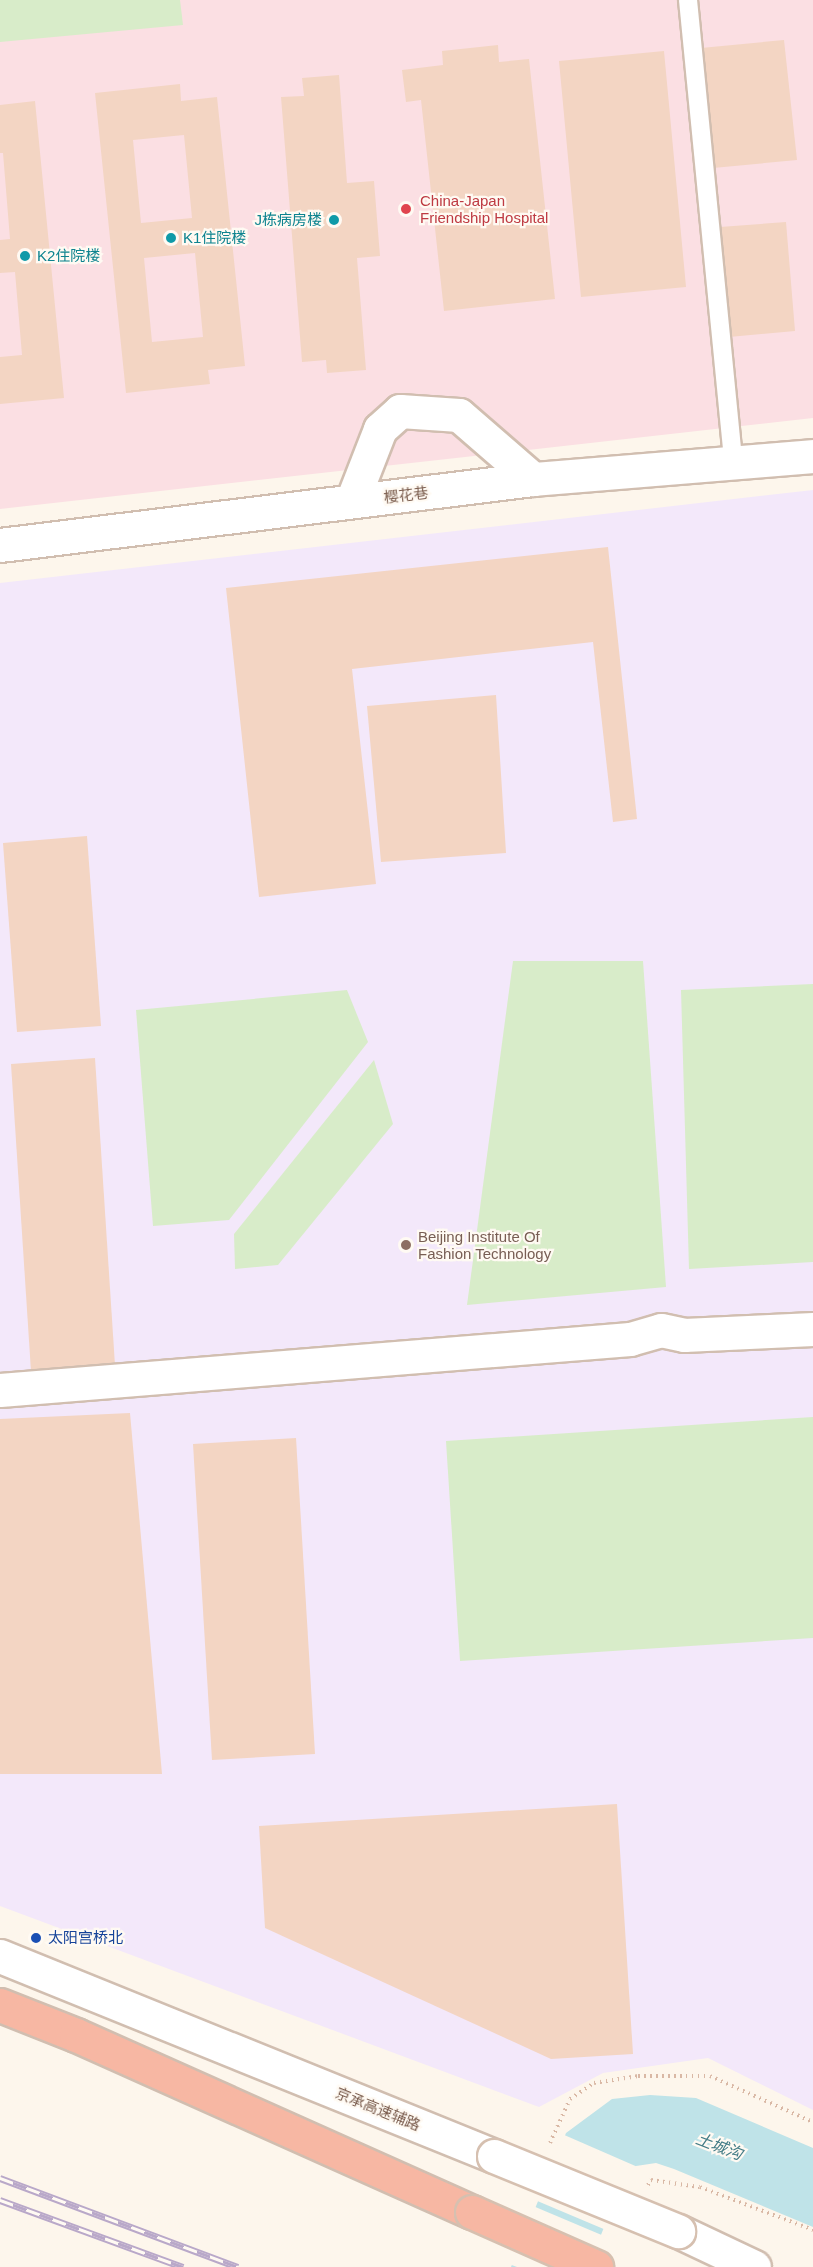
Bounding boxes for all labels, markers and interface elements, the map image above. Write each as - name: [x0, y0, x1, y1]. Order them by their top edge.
- place label: China-Japan Friendship Hospital: [420, 191, 548, 226]
- marker: China-Japan Friendship Hospital: [397, 200, 415, 218]
- place label: J栋病房楼: [255, 211, 322, 229]
- marker: J栋病房楼: [327, 213, 341, 227]
- place label: K1住院楼: [183, 229, 246, 247]
- marker: K1住院楼: [164, 231, 178, 245]
- place label: K2住院楼: [37, 247, 100, 265]
- marker: K2住院楼: [18, 249, 32, 263]
- street label: 樱花巷: [383, 483, 429, 507]
- place label: Beijing Institute Of Fashion Technology: [418, 1227, 551, 1262]
- marker: Beijing Institute Of Fashion Technology: [399, 1238, 413, 1252]
- place label: 太阳宫桥北: [48, 1929, 123, 1947]
- marker: 太阳宫桥北: [29, 1931, 43, 1945]
- street label: 京承高速辅路: [333, 2084, 423, 2134]
- water label: 土城沟: [693, 2129, 745, 2165]

